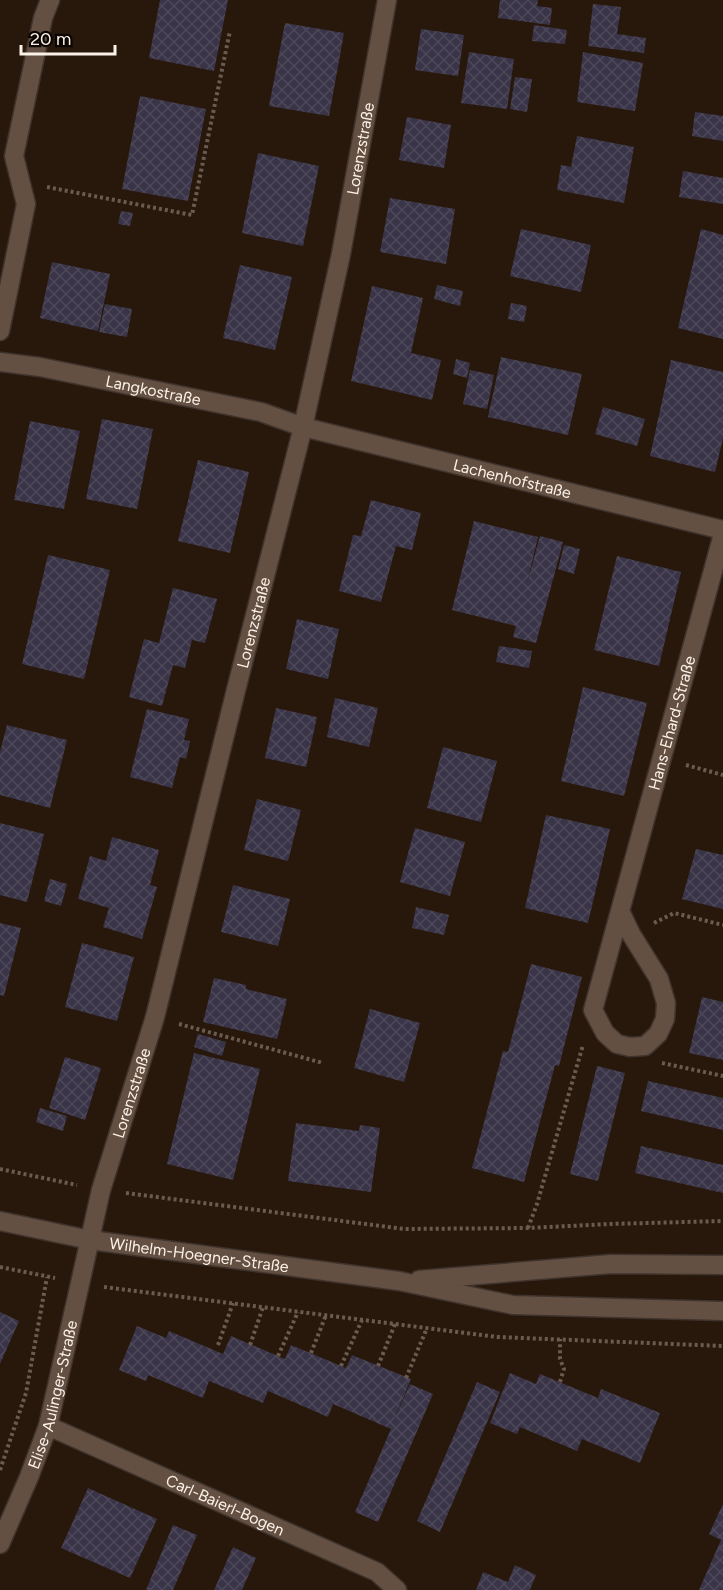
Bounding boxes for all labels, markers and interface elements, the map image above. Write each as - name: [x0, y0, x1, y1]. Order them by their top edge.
- scale bar: [21, 18, 116, 56]
- text: 20 m: [30, 28, 71, 50]
- street label: Lorenzstraße: [343, 101, 378, 196]
- street label: Langkostraße: [104, 372, 203, 410]
- street label: Lachenhofstraße: [451, 455, 573, 503]
- street label: Lorenzstraße: [233, 575, 274, 670]
- street label: Hans-Ehard-Straße: [644, 653, 699, 792]
- street label: Lorenzstraße: [109, 1045, 155, 1141]
- street label: Wilhelm-Hoegner-Straße: [108, 1234, 290, 1276]
- street label: Elise-Aulinger-Straße: [24, 1318, 82, 1472]
- street label: Carl-Baierl-Bogen: [163, 1471, 287, 1540]

